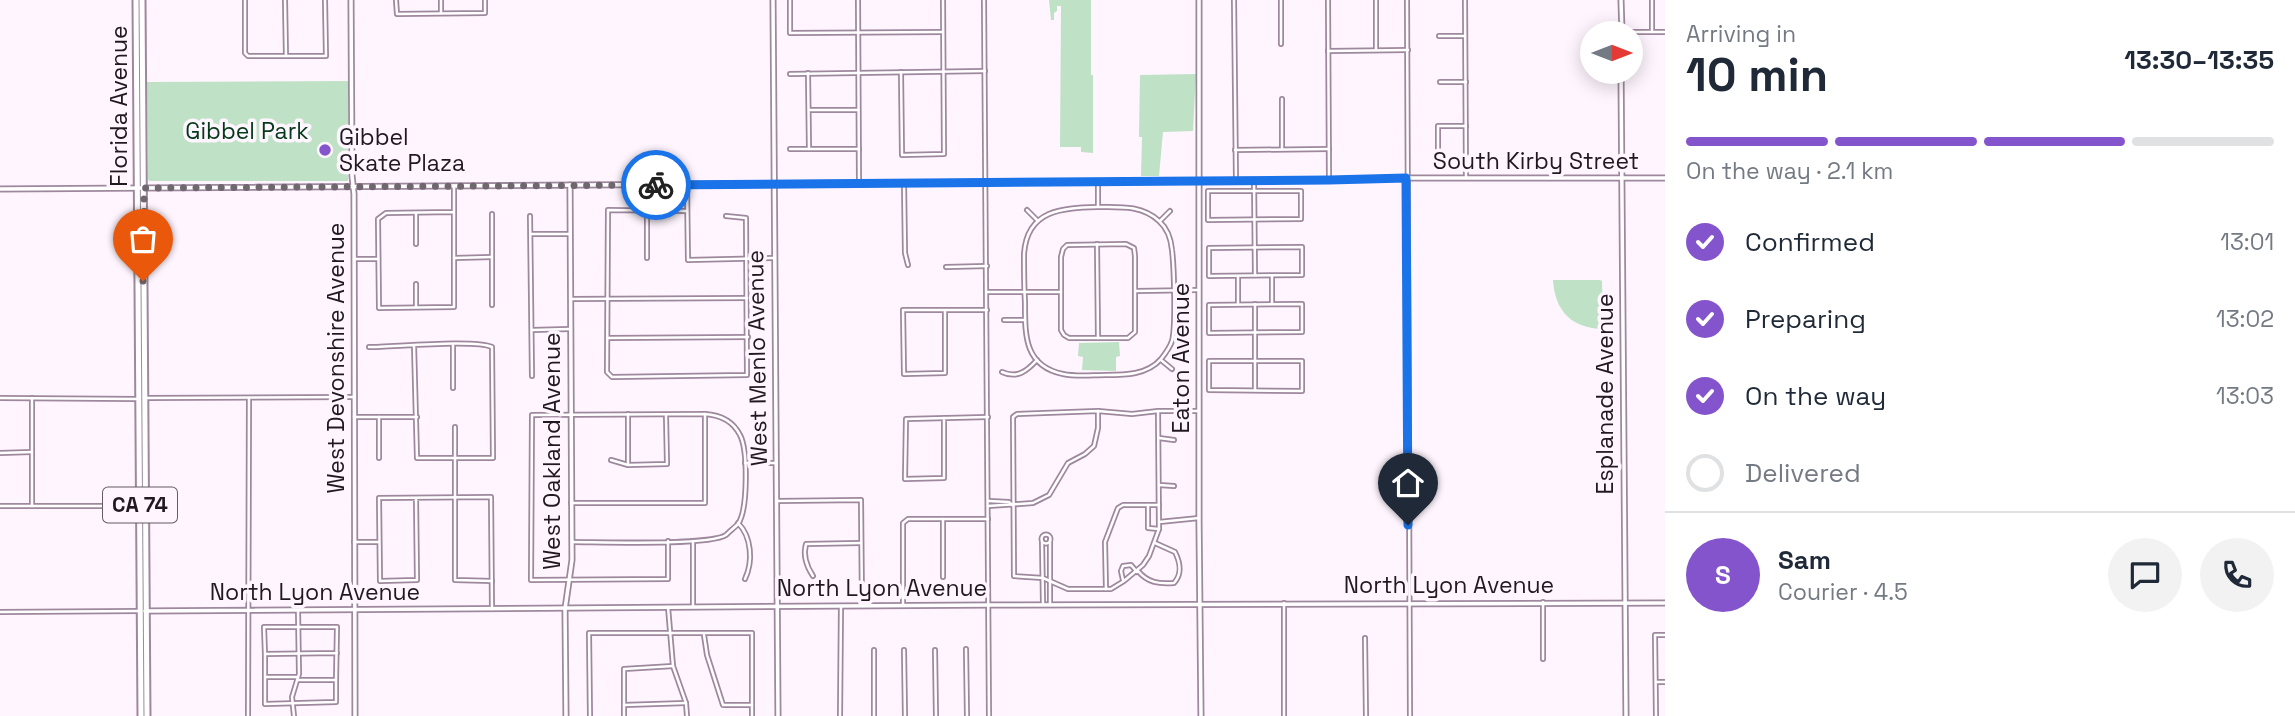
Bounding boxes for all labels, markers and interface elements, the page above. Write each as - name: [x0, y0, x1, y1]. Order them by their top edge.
- text: Arriving in: [1686, 19, 1796, 49]
- north arrow: [1580, 21, 1643, 84]
- map controls: [1580, 21, 1643, 84]
- street label: Florida Avenue: [104, 25, 134, 187]
- text: 13:30–13:35: [2124, 43, 2274, 77]
- text: 10 min: [1686, 46, 1828, 104]
- park label: Gibbel Park: [185, 116, 309, 146]
- place label: Gibbel Skate Plaza: [339, 122, 465, 178]
- marker: Gibbel Skate Plaza: [317, 142, 333, 158]
- street label: South Kirby Street: [1433, 146, 1639, 176]
- courier: [621, 150, 691, 220]
- text: On the way · 2.1 km: [1686, 156, 1893, 186]
- icon: bike: [637, 166, 675, 204]
- pin: [113, 209, 173, 281]
- icon: bag: [124, 220, 162, 258]
- street label: West Devonshire Avenue: [321, 223, 351, 493]
- icon: check: [1686, 223, 1724, 261]
- text: Confirmed: [1745, 225, 1875, 259]
- text: 13:01: [2220, 227, 2274, 257]
- street label: West Menlo Avenue: [740, 250, 774, 466]
- street label: Eaton Avenue: [1166, 283, 1196, 433]
- street label: Esplanade Avenue: [1590, 293, 1620, 495]
- icon: check: [1686, 300, 1724, 338]
- text: Preparing: [1745, 302, 1866, 336]
- text: 13:02: [2216, 304, 2274, 334]
- street label: West Oakland Avenue: [537, 332, 567, 570]
- icon: check: [1686, 377, 1724, 415]
- text: On the way: [1745, 379, 1886, 413]
- text: 13:03: [2216, 381, 2274, 411]
- pin: [1378, 453, 1438, 525]
- text: Delivered: [1745, 456, 1861, 490]
- icon: home: [1389, 464, 1427, 502]
- road number: CA 74: [103, 488, 177, 522]
- button: chat: [2108, 538, 2182, 612]
- button: phone: [2200, 538, 2274, 612]
- text: Sam: [1778, 543, 1831, 577]
- text: S: [1715, 558, 1731, 592]
- street label: North Lyon Avenue: [1344, 570, 1554, 600]
- street label: North Lyon Avenue: [777, 573, 987, 603]
- street label: North Lyon Avenue: [210, 577, 420, 607]
- text: Courier · 4.5: [1778, 577, 1908, 607]

